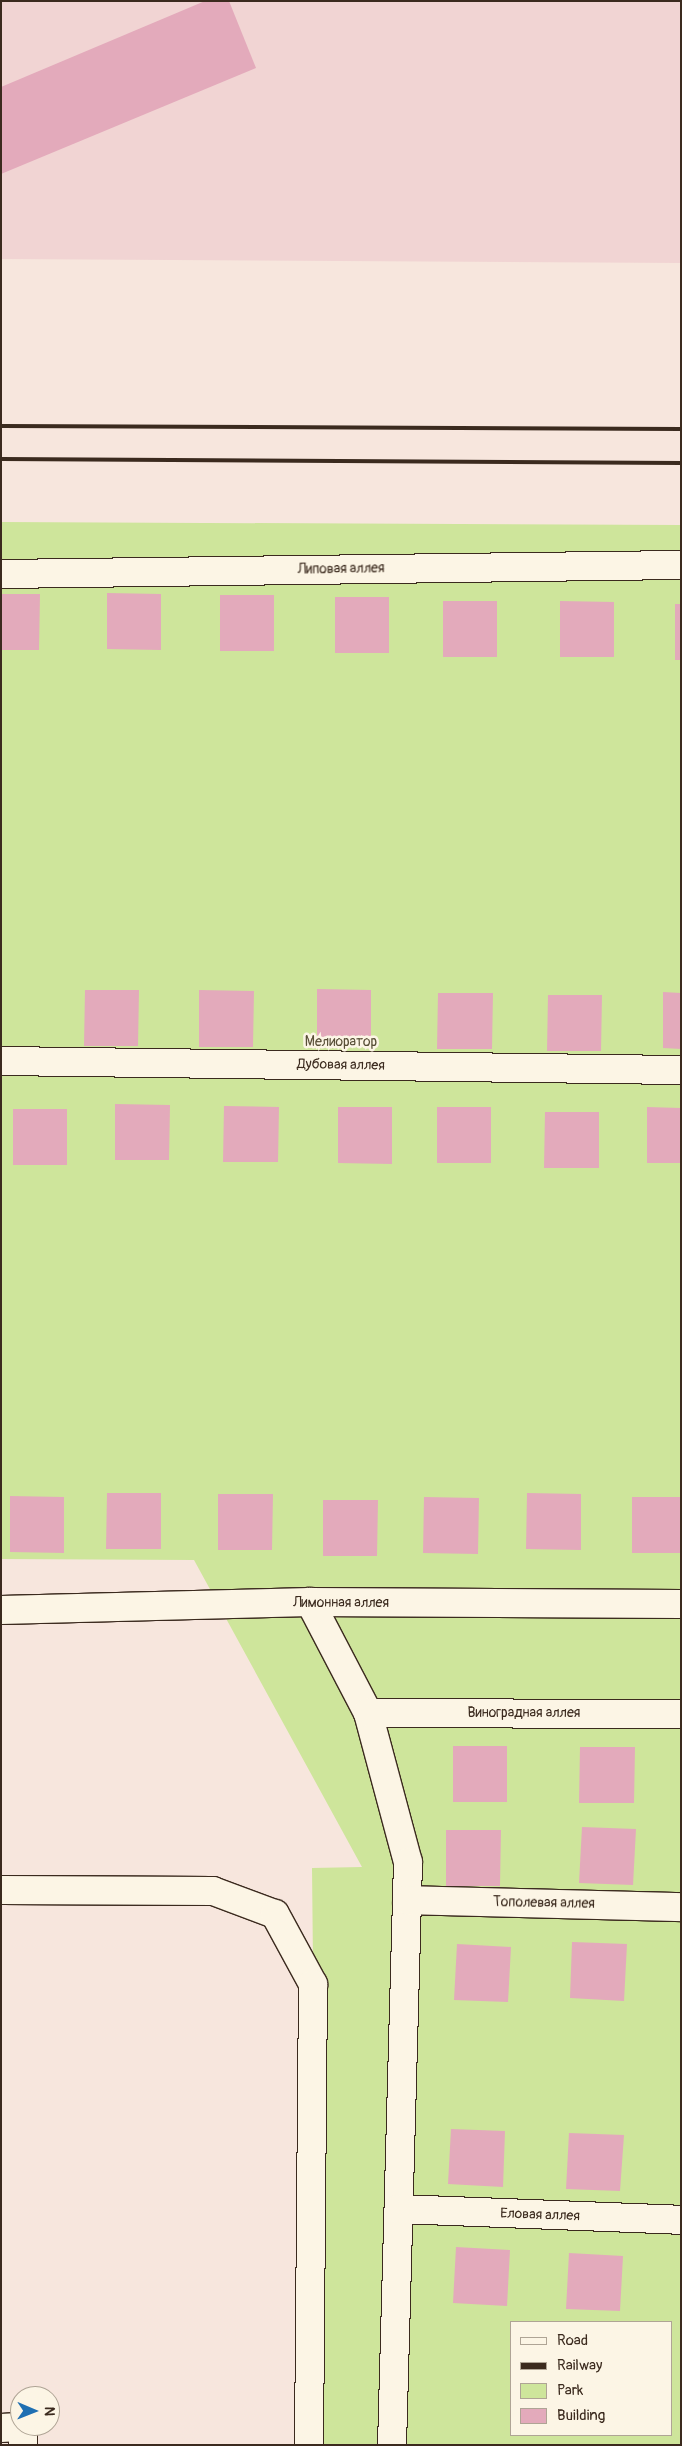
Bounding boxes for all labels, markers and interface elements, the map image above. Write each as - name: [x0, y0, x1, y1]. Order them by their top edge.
- street label: Липовая аллея: [297, 560, 385, 578]
- park label: Мелиоратор: [305, 1034, 377, 1050]
- street label: Дубовая аллея: [297, 1056, 385, 1074]
- street label: Лимонная аллея: [293, 1595, 389, 1611]
- street label: Виноградная аллея: [468, 1705, 580, 1721]
- street label: Тополевая аллея: [493, 1894, 595, 1912]
- street label: Еловая аллея: [500, 2205, 580, 2225]
- legend: [510, 2321, 672, 2436]
- text: Road: [557, 2331, 588, 2350]
- text: Railway: [557, 2356, 602, 2375]
- text: Park: [557, 2381, 583, 2400]
- north arrow: [10, 2386, 60, 2436]
- text: N: [41, 2406, 58, 2416]
- text: Building: [557, 2406, 605, 2425]

